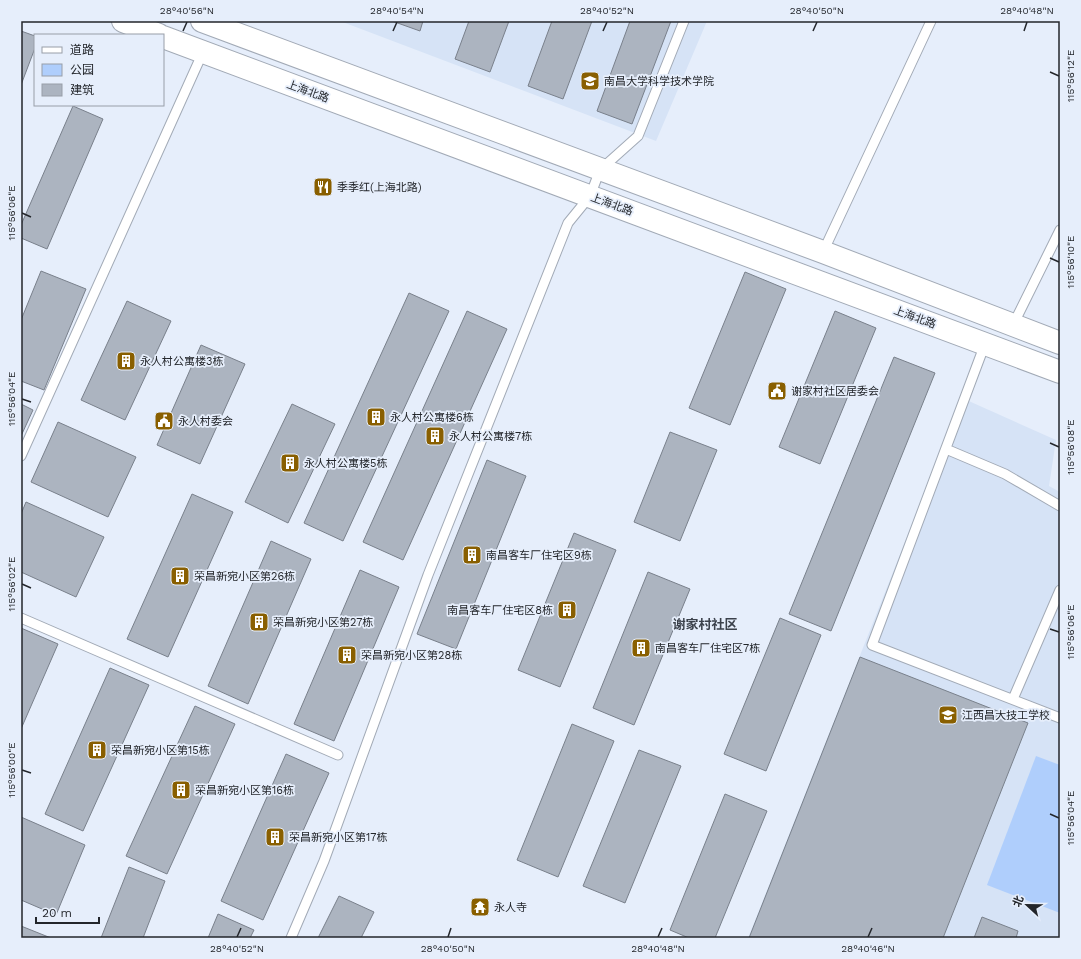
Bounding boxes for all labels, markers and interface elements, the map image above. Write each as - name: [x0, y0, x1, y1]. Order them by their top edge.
- text: 28°40'56"N: [160, 5, 214, 16]
- text: 28°40'54"N: [370, 5, 424, 16]
- text: 28°40'52"N: [580, 5, 634, 16]
- text: 28°40'50"N: [790, 5, 844, 16]
- text: 28°40'48"N: [1000, 5, 1054, 16]
- legend: [34, 34, 164, 106]
- text: 道路: [70, 43, 94, 57]
- text: 115°56'12"E: [1065, 50, 1076, 102]
- text: 公园: [70, 63, 94, 77]
- school or university icon: 南昌大学科学技术学院: [579, 70, 601, 92]
- place label: 南昌大学科学技术学院: [604, 75, 714, 88]
- street label: 上海北路: [285, 78, 331, 105]
- text: 建筑: [70, 83, 94, 97]
- restaurant icon: 季季红(上海北路): [312, 176, 334, 198]
- place label: 季季红(上海北路): [337, 181, 422, 194]
- text: 115°56'06"E: [6, 185, 17, 241]
- street label: 上海北路: [589, 191, 635, 218]
- text: 115°56'10"E: [1065, 236, 1076, 289]
- street label: 上海北路: [892, 304, 938, 331]
- building icon: 永人村公寓楼3栋: [115, 350, 137, 372]
- place label: 永人村公寓楼3栋: [140, 355, 223, 368]
- text: 115°56'04"E: [6, 372, 17, 426]
- public building icon: 谢家村社区居委会: [766, 380, 788, 402]
- place label: 谢家村社区居委会: [791, 385, 879, 398]
- building icon: 永人村公寓楼6栋: [365, 406, 387, 428]
- public building icon: 永人村委会: [153, 410, 175, 432]
- place label: 永人村公寓楼6栋: [390, 411, 474, 424]
- place label: 永人村委会: [178, 415, 233, 428]
- text: 115°56'08"E: [1065, 419, 1076, 475]
- building icon: 永人村公寓楼7栋: [424, 425, 446, 447]
- place label: 永人村公寓楼7栋: [449, 430, 532, 443]
- building icon: 永人村公寓楼5栋: [279, 452, 301, 474]
- place label: 永人村公寓楼5栋: [304, 457, 387, 470]
- building icon: 南昌客车厂住宅区9栋: [461, 544, 483, 566]
- place label: 南昌客车厂住宅区9栋: [486, 549, 592, 562]
- text: 115°56'02"E: [6, 557, 17, 611]
- building icon: 荣昌新宛小区第26栋: [169, 565, 191, 587]
- place label: 荣昌新宛小区第26栋: [194, 570, 295, 583]
- building icon: 南昌客车厂住宅区8栋: [556, 599, 578, 621]
- place label: 南昌客车厂住宅区8栋: [447, 604, 553, 617]
- text: 115°56'06"E: [1065, 604, 1076, 660]
- building icon: 荣昌新宛小区第27栋: [248, 611, 270, 633]
- place label: 荣昌新宛小区第27栋: [273, 616, 373, 629]
- district label: 谢家村社区: [672, 617, 738, 632]
- building icon: 南昌客车厂住宅区7栋: [630, 637, 652, 659]
- place label: 南昌客车厂住宅区7栋: [655, 642, 760, 655]
- building icon: 荣昌新宛小区第28栋: [336, 644, 358, 666]
- place label: 荣昌新宛小区第28栋: [361, 649, 462, 662]
- school or university icon: 江西昌大技工学校: [937, 704, 959, 726]
- place label: 江西昌大技工学校: [962, 709, 1050, 722]
- building icon: 荣昌新宛小区第15栋: [86, 739, 108, 761]
- text: 115°56'00"E: [6, 742, 17, 798]
- place label: 荣昌新宛小区第15栋: [111, 744, 210, 757]
- building icon: 荣昌新宛小区第16栋: [170, 779, 192, 801]
- place label: 荣昌新宛小区第16栋: [195, 784, 294, 797]
- text: 115°56'04"E: [1065, 791, 1076, 845]
- building icon: 荣昌新宛小区第17栋: [264, 826, 286, 848]
- place label: 荣昌新宛小区第17栋: [289, 831, 387, 844]
- north arrow: [1007, 885, 1047, 925]
- text: 北: [1010, 894, 1026, 909]
- temple icon: 永人寺: [469, 896, 491, 918]
- scale bar: [36, 899, 99, 925]
- place label: 永人寺: [494, 901, 527, 914]
- text: 20 m: [42, 906, 72, 920]
- text: 28°40'52"N: [210, 943, 264, 954]
- text: 28°40'50"N: [421, 943, 475, 954]
- text: 28°40'48"N: [631, 943, 685, 954]
- text: 28°40'46"N: [841, 943, 895, 954]

